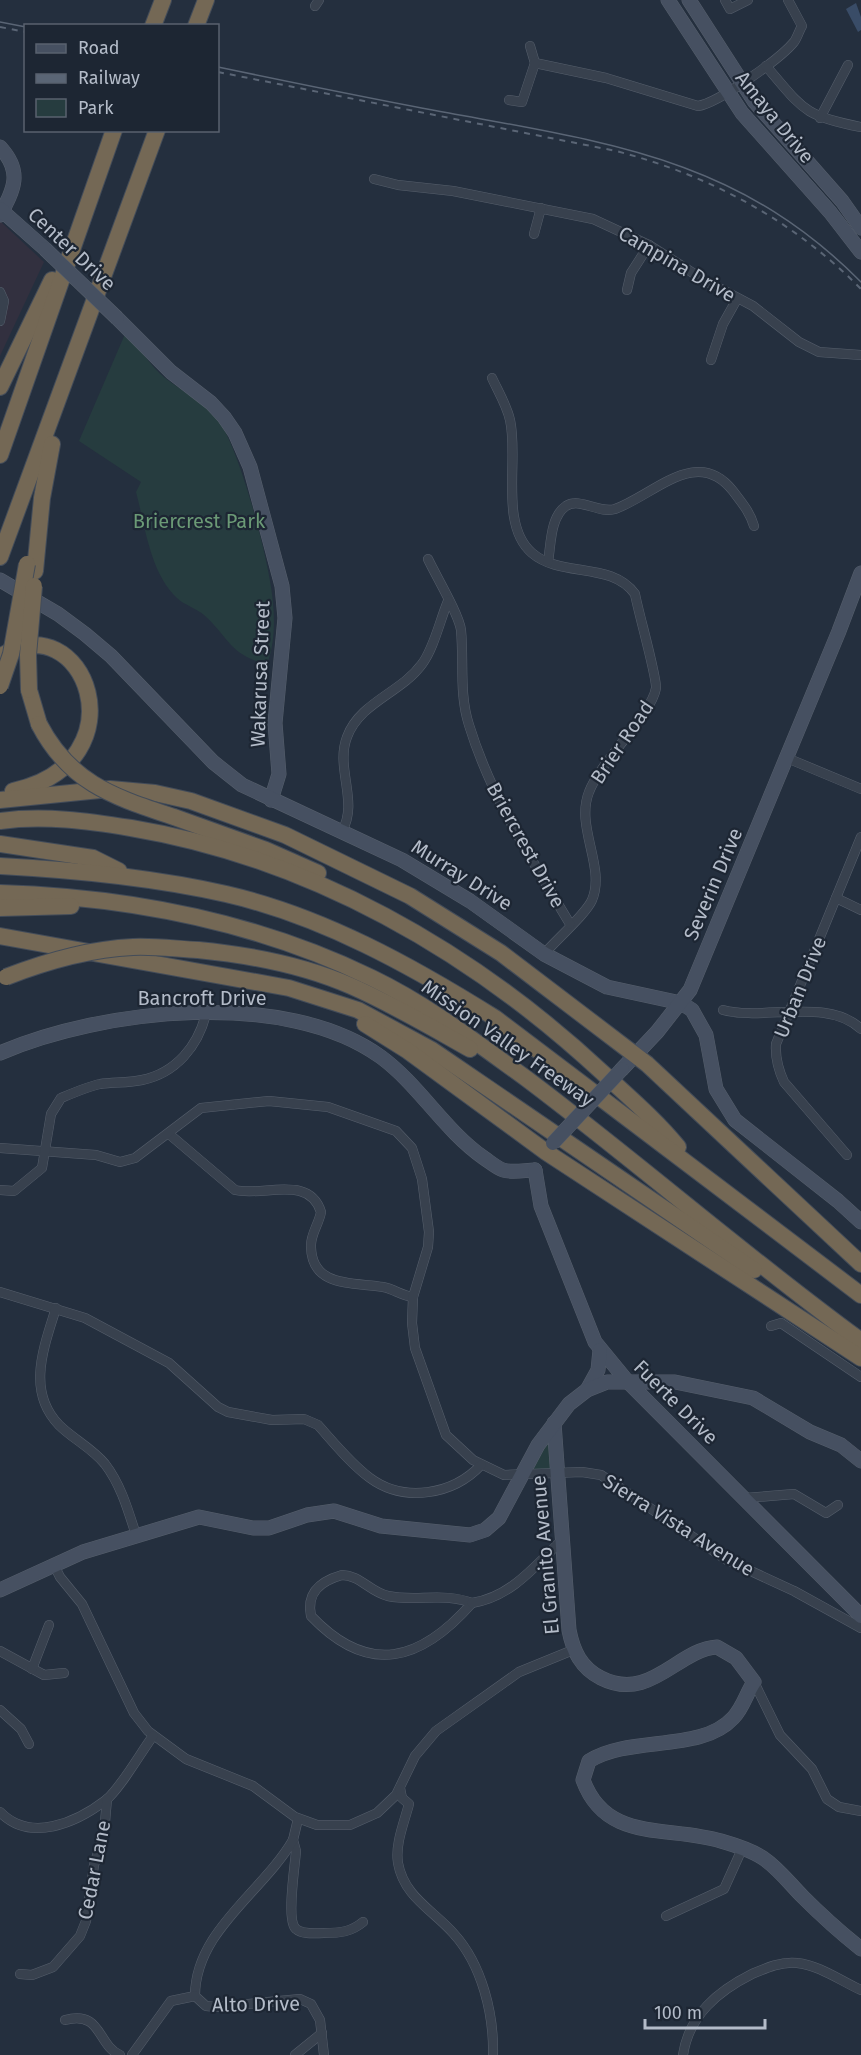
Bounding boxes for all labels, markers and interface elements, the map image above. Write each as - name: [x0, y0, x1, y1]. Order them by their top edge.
- legend: [24, 24, 219, 132]
- text: Road: [78, 37, 120, 59]
- street label: Amaya Drive: [731, 66, 819, 168]
- text: Railway: [78, 67, 140, 89]
- text: Park: [78, 97, 114, 119]
- street label: Center Drive: [23, 202, 121, 296]
- street label: Campina Drive: [614, 221, 740, 307]
- park label: Briercrest Park: [133, 509, 266, 533]
- street label: Wakarusa Street: [245, 600, 275, 748]
- street label: Brier Road: [585, 696, 659, 788]
- street label: Briercrest Drive: [482, 778, 570, 912]
- street label: Severin Drive: [679, 824, 747, 944]
- street label: Murray Drive: [407, 834, 517, 916]
- street label: Urban Drive: [769, 933, 831, 1041]
- street label: Mission Valley Freeway: [417, 974, 599, 1112]
- street label: Bancroft Drive: [137, 986, 267, 1010]
- street label: Fuerte Drive: [629, 1355, 723, 1449]
- street label: Sierra Vista Avenue: [599, 1469, 759, 1581]
- street label: El Granito Avenue: [526, 1474, 564, 1636]
- street label: Cedar Lane: [73, 1818, 115, 1922]
- street label: Alto Drive: [212, 1991, 300, 2017]
- scale bar: [645, 1992, 765, 2030]
- text: 100 m: [654, 2002, 702, 2024]

